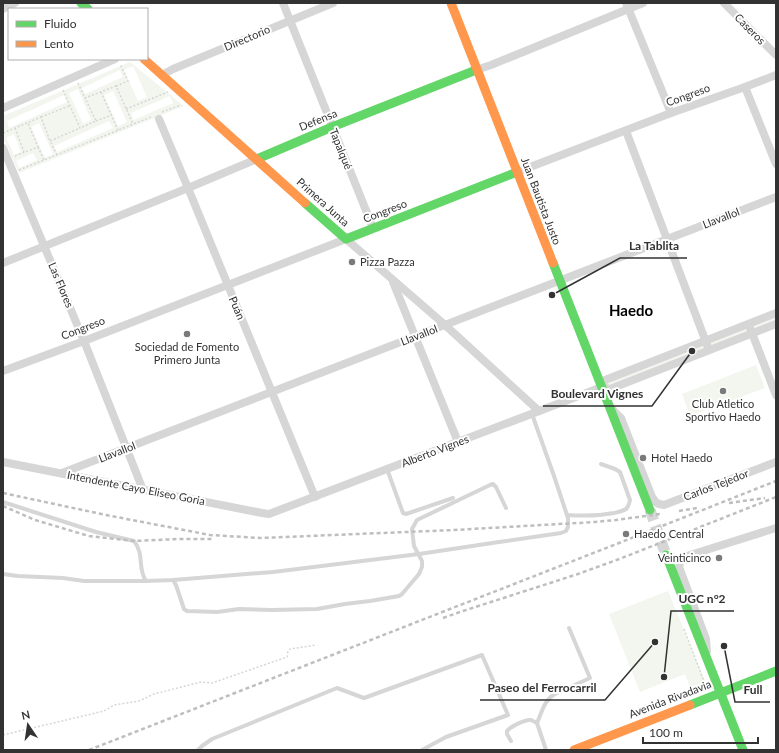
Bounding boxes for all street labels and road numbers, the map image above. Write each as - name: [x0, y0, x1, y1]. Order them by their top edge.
- street label: Caseros: [732, 11, 769, 47]
- street label: Directorio: [222, 22, 272, 53]
- street label: Congreso: [664, 81, 712, 108]
- street label: Defensa: [297, 106, 339, 133]
- street label: Tapalqué: [327, 126, 356, 171]
- street label: Juan Bautista Justo: [519, 155, 564, 246]
- street label: Primera Junta: [294, 175, 352, 229]
- street label: Congreso: [361, 196, 409, 225]
- street label: Llavallol: [700, 205, 741, 231]
- street label: Las Flores: [46, 260, 77, 310]
- street label: Puán: [227, 294, 248, 322]
- street label: Congreso: [59, 313, 107, 342]
- street label: Llavallol: [398, 322, 439, 348]
- street label: Alberto Vignes: [399, 432, 471, 469]
- street label: Llavallol: [96, 439, 137, 465]
- street label: Carlos Tejedor: [681, 466, 750, 503]
- street label: Intendente Cayo Eliseo Goria: [66, 468, 206, 507]
- street label: Avenida Rivadavia: [627, 677, 713, 720]

